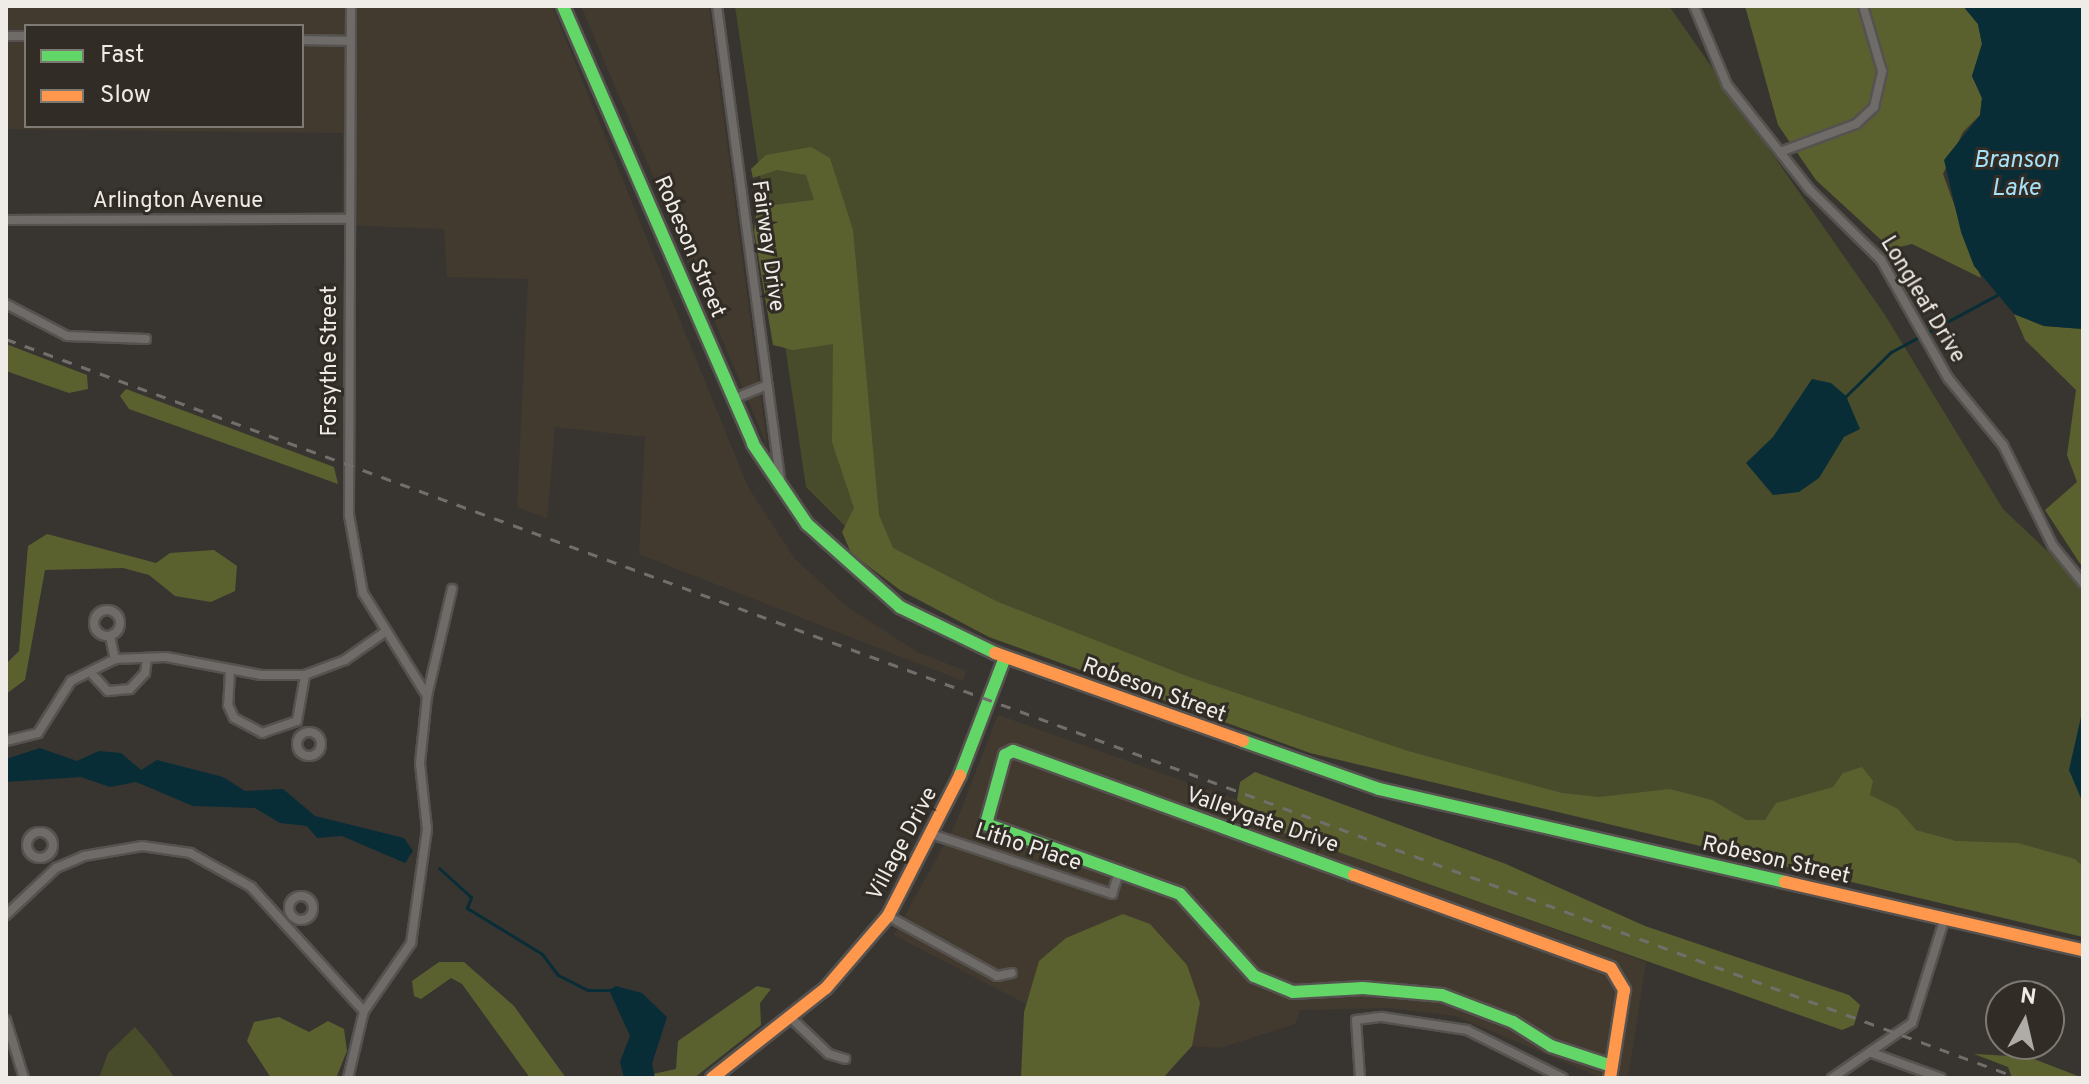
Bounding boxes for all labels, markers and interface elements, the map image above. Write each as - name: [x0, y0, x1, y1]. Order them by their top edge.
- legend: [24, 24, 304, 128]
- text: Fast: [100, 41, 144, 71]
- text: Slow: [100, 81, 151, 111]
- water label: Branson Lake: [1973, 148, 2059, 204]
- street label: Robeson Street: [647, 172, 731, 322]
- street label: Fairway Drive: [745, 179, 789, 313]
- street label: Arlington Avenue: [92, 189, 264, 215]
- street label: Longleaf Drive: [1874, 232, 1970, 368]
- street label: Forsythe Street: [318, 285, 344, 437]
- street label: Robeson Street: [1079, 653, 1229, 729]
- street label: Village Drive: [862, 783, 944, 905]
- street label: Valleygate Drive: [1182, 783, 1342, 859]
- street label: Litho Place: [971, 818, 1085, 878]
- street label: Robeson Street: [1699, 831, 1853, 891]
- north arrow: [1985, 980, 2065, 1060]
- text: N: [2018, 983, 2038, 1012]

